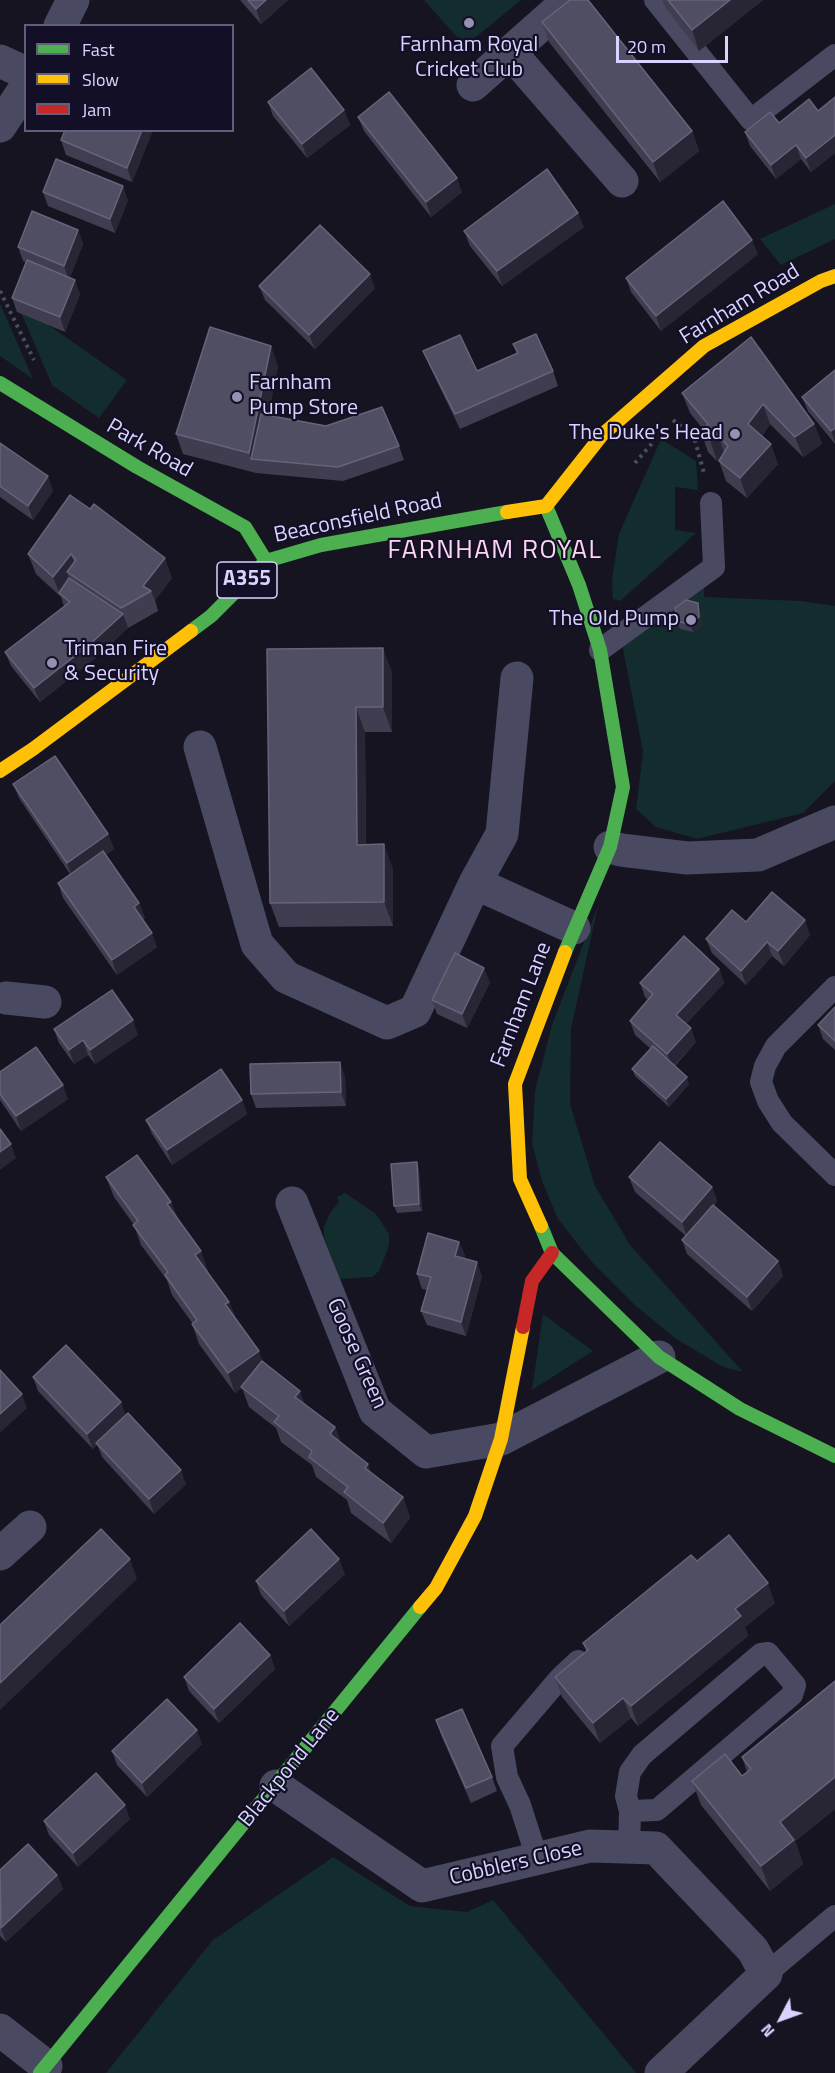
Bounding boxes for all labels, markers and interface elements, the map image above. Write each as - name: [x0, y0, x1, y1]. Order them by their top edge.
- marker: Farnham Royal Cricket Club: [462, 16, 476, 30]
- legend: [24, 24, 234, 132]
- scale bar: [619, 24, 732, 62]
- place label: Farnham Royal Cricket Club: [400, 33, 538, 84]
- text: 20 m: [627, 33, 666, 60]
- text: Fast: [82, 36, 115, 63]
- text: Slow: [82, 66, 119, 93]
- text: Jam: [82, 96, 111, 123]
- street label: Farnham Road: [675, 259, 805, 351]
- place label: Farnham Pump Store: [249, 371, 358, 422]
- marker: Farnham Pump Store: [230, 390, 244, 404]
- street label: Park Road: [101, 414, 197, 484]
- place label: The Duke's Head: [569, 421, 723, 447]
- marker: The Duke's Head: [728, 427, 742, 441]
- street label: Beaconsfield Road: [272, 488, 444, 550]
- district label: FARNHAM ROYAL: [387, 536, 603, 568]
- road number: A355: [217, 562, 277, 598]
- place label: The Old Pump: [549, 607, 679, 633]
- marker: The Old Pump: [684, 613, 698, 627]
- place label: Triman Fire & Security: [64, 637, 167, 688]
- marker: Triman Fire & Security: [45, 656, 59, 670]
- street label: Farnham Lane: [486, 939, 558, 1071]
- street label: Goose Green: [320, 1295, 392, 1413]
- street label: Blackpond Lane: [234, 1703, 346, 1833]
- street label: Cobblers Close: [447, 1836, 585, 1892]
- north arrow: [751, 1989, 811, 2049]
- text: N: [755, 2019, 780, 2043]

